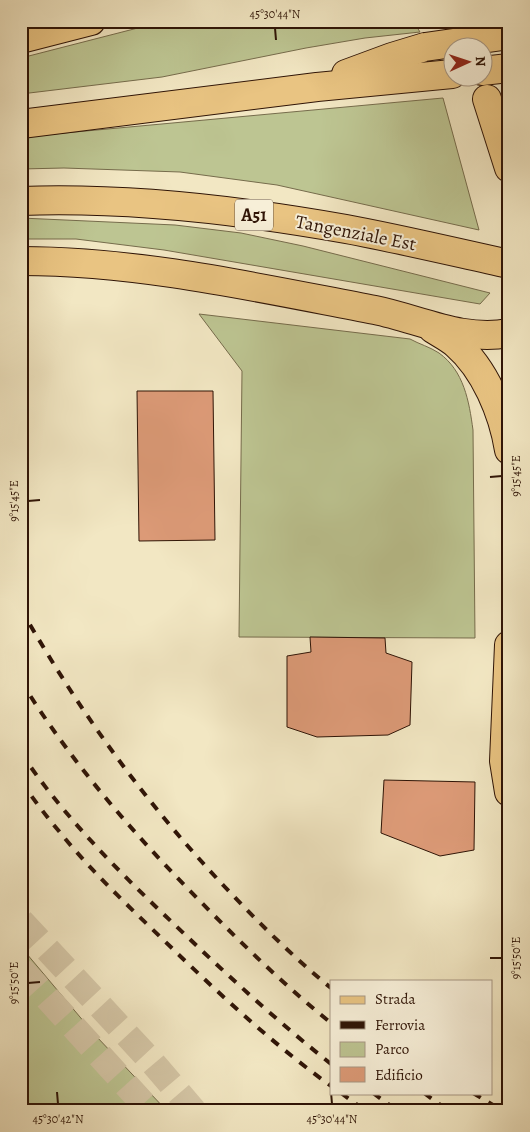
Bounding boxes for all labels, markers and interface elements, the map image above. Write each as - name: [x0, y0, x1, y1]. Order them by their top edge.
- text: 45°30'44"N: [250, 6, 301, 22]
- north arrow: [442, 38, 492, 88]
- text: N: [471, 56, 490, 67]
- road number: A51: [235, 200, 273, 230]
- street label: Tangenziale Est: [293, 209, 418, 257]
- text: 9°15'45"E: [508, 455, 524, 497]
- text: 9°15'45"E: [6, 480, 22, 522]
- text: 9°15'50"E: [508, 937, 524, 979]
- text: 9°15'50"E: [6, 962, 22, 1004]
- legend: [330, 980, 492, 1094]
- text: Strada: [375, 989, 416, 1009]
- text: Ferrovia: [375, 1015, 425, 1035]
- text: Parco: [375, 1039, 409, 1059]
- text: Edificio: [375, 1065, 423, 1085]
- text: 45°30'42"N: [32, 1111, 84, 1127]
- text: 45°30'44"N: [307, 1111, 358, 1127]

